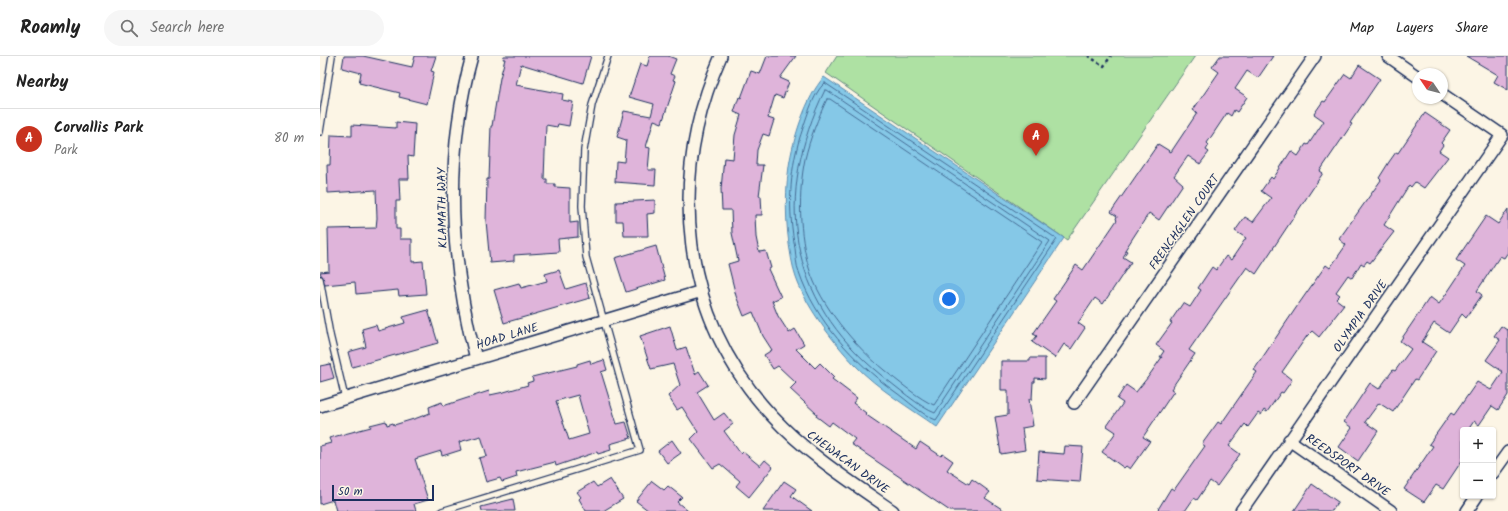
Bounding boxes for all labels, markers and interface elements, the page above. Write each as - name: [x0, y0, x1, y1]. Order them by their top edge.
- search box: [104, 10, 384, 46]
- text: Roamly: [20, 13, 80, 43]
- text: Search here: [150, 16, 224, 40]
- icon: search: [118, 17, 140, 39]
- text: Map: [1350, 17, 1374, 39]
- text: Layers: [1396, 17, 1434, 39]
- text: Share: [1456, 17, 1488, 39]
- north arrow: [1412, 68, 1448, 104]
- text: Nearby: [16, 69, 68, 96]
- text: Corvallis Park: [54, 116, 143, 140]
- pin: A: [1023, 123, 1049, 156]
- text: A: [25, 128, 33, 149]
- text: 80 m: [274, 128, 304, 149]
- text: Park: [54, 140, 78, 161]
- street label: KLAMATH WAY: [432, 166, 453, 248]
- street label: FRENCHGLEN COURT: [1144, 169, 1225, 274]
- street label: OLYMPIA DRIVE: [1328, 275, 1393, 356]
- your location: [939, 289, 959, 309]
- street label: HOAD LANE: [474, 318, 542, 355]
- street label: CHEWACAN DRIVE: [802, 426, 894, 500]
- map controls: [1460, 427, 1496, 499]
- button: +: [1460, 427, 1496, 463]
- street label: REEDSPORT DRIVE: [1302, 429, 1395, 502]
- button: −: [1460, 463, 1496, 499]
- scale bar: [332, 483, 434, 502]
- text: 50 m: [338, 483, 363, 501]

